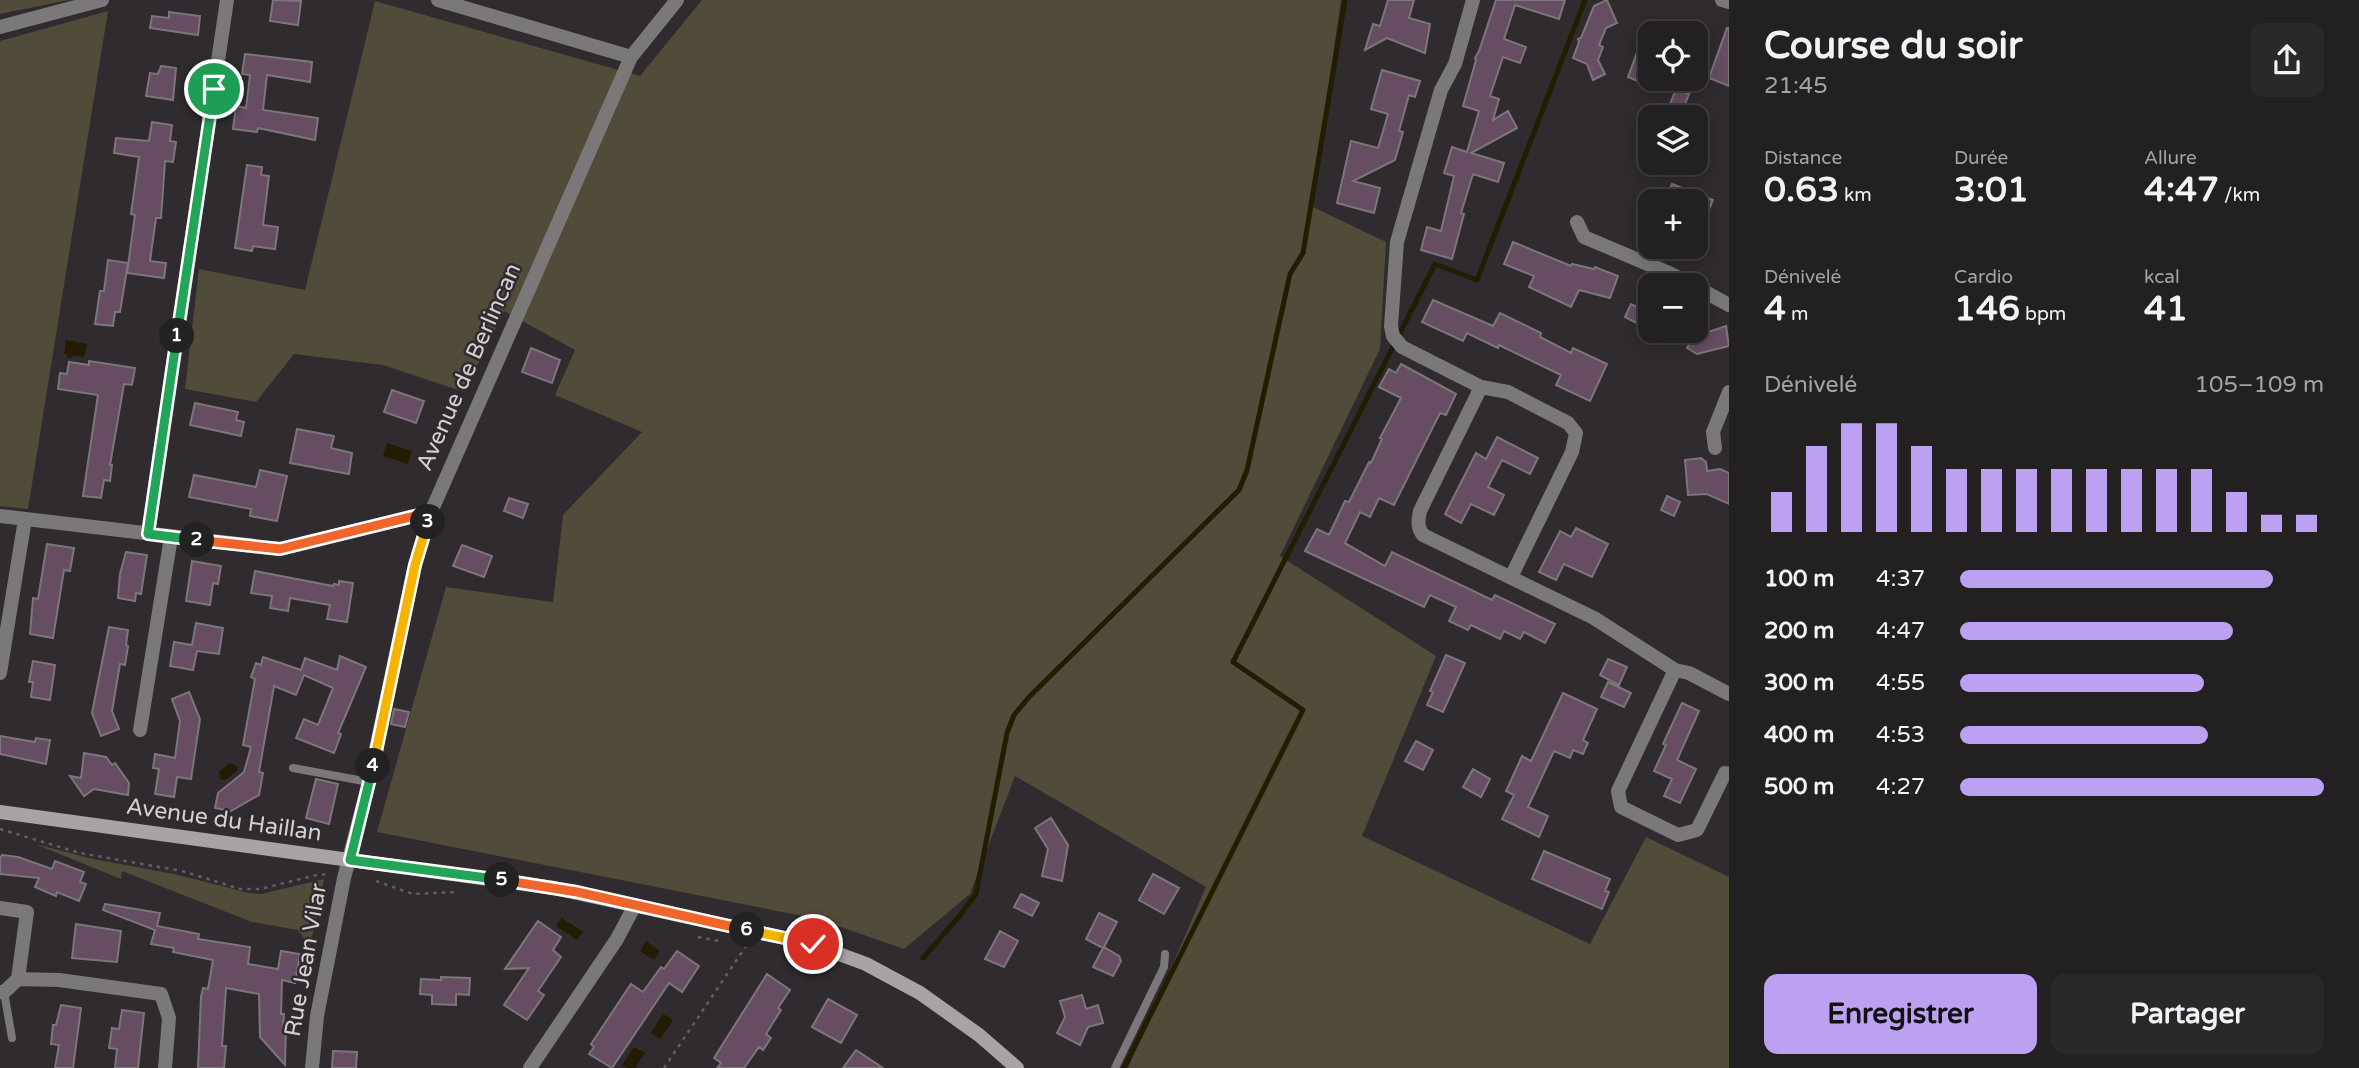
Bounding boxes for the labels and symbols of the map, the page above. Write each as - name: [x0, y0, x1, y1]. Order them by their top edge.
- pin: [184, 59, 244, 119]
- street label: Avenue de Berlincan: [411, 259, 527, 475]
- pin: 1: [160, 318, 194, 354]
- pin: 3: [410, 504, 446, 540]
- pin: 2: [180, 522, 214, 558]
- pin: 4: [356, 748, 390, 784]
- street label: Avenue du Haillan: [124, 792, 324, 848]
- pin: 5: [484, 862, 520, 898]
- street label: Rue Jean Vilar: [279, 881, 333, 1039]
- pin: 6: [730, 912, 764, 948]
- pin: [783, 914, 843, 974]

